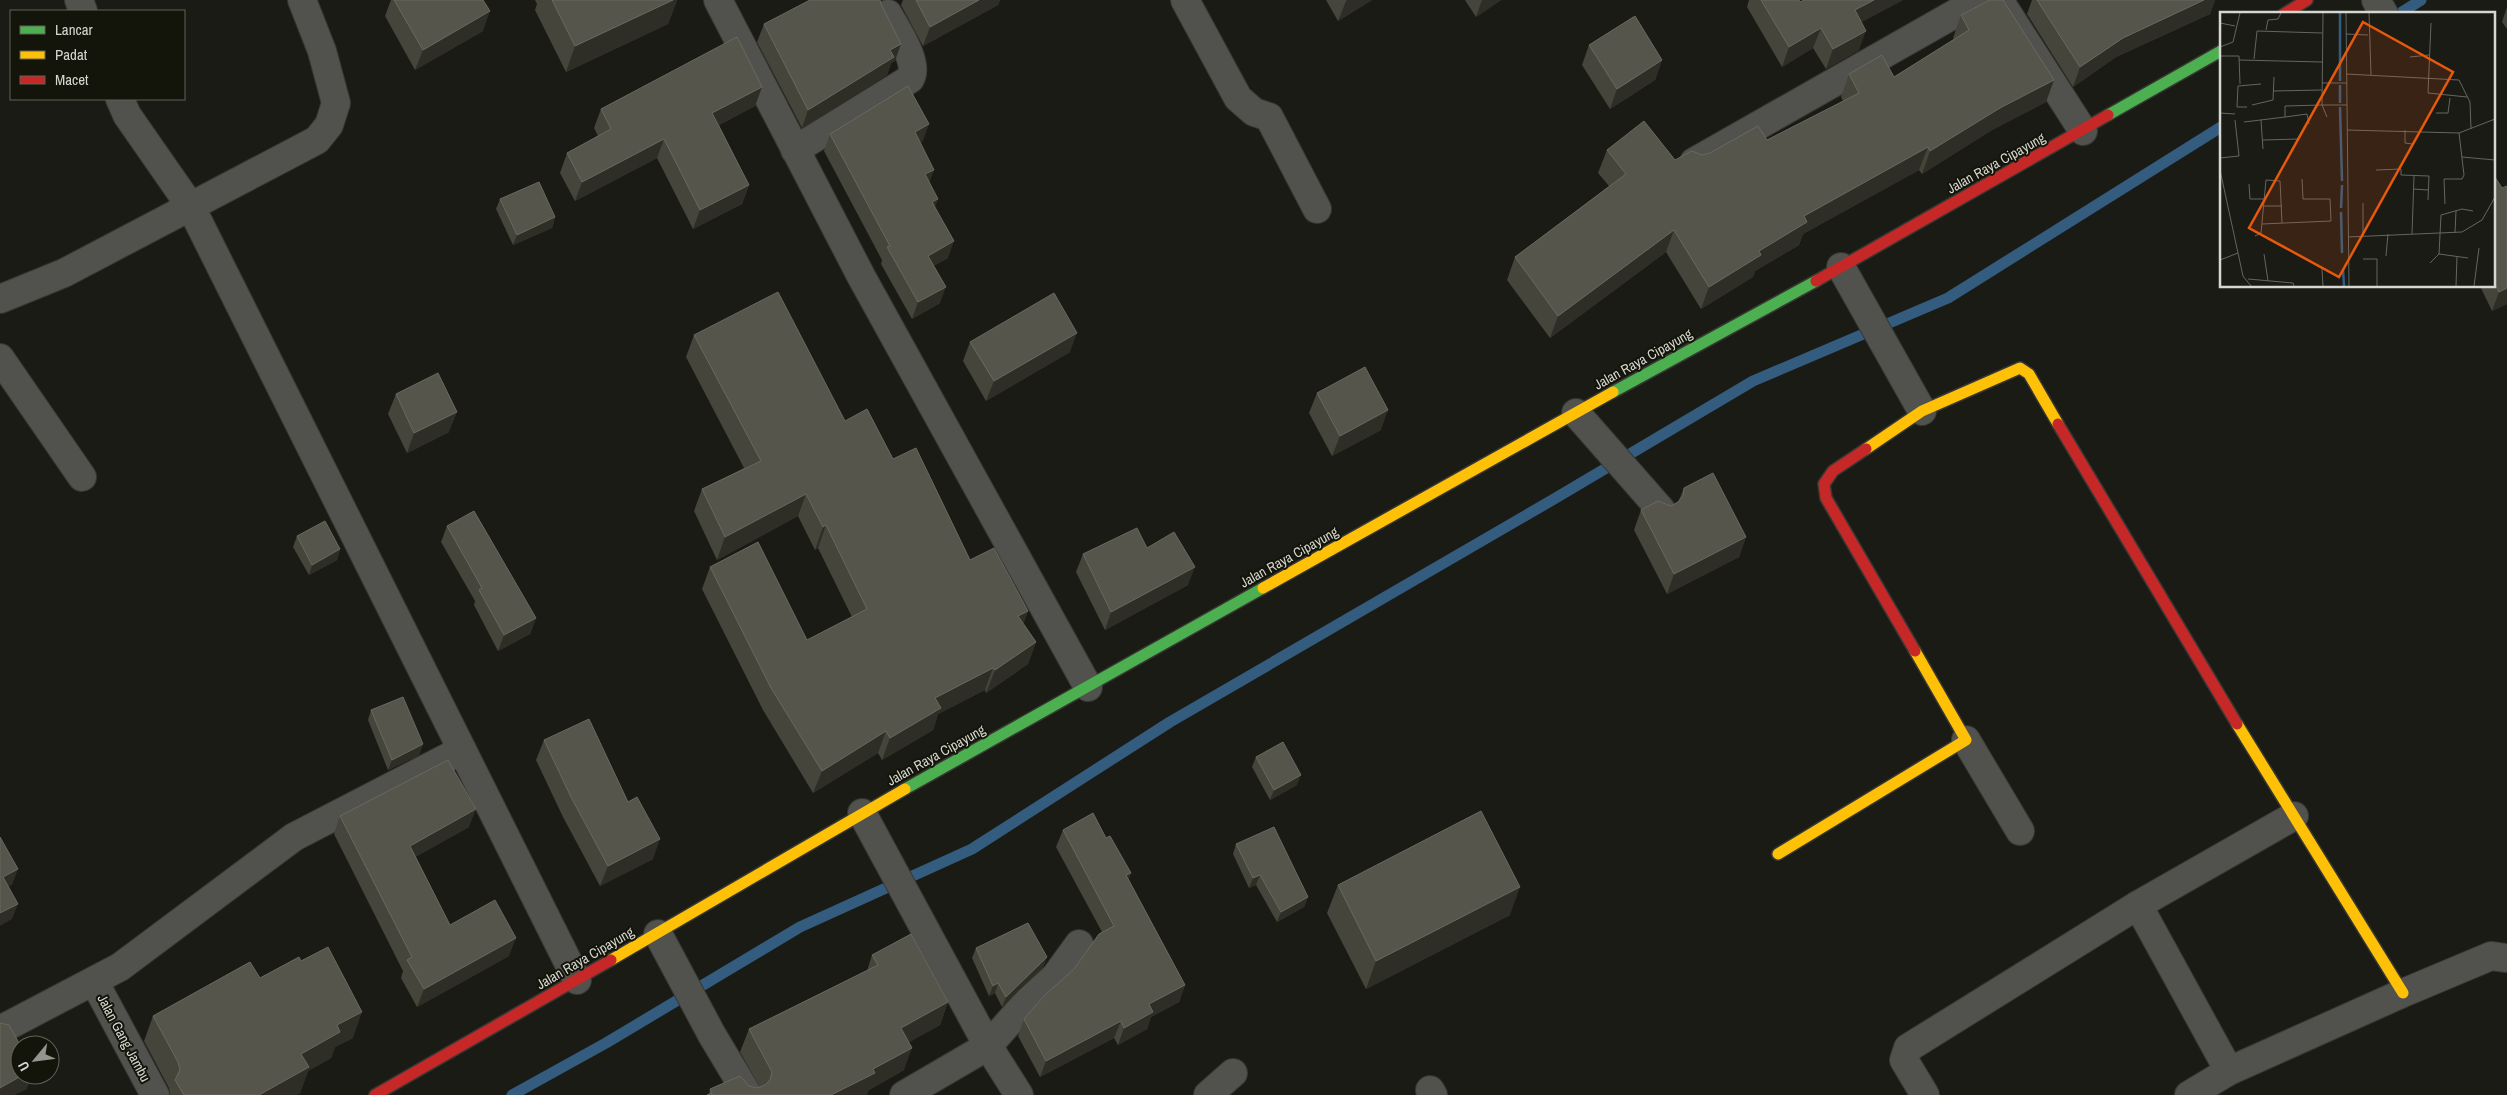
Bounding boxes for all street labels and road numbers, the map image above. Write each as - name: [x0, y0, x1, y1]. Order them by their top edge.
- street label: Jalan Raya Cipayung: [1944, 128, 2049, 197]
- street label: Jalan Raya Cipayung: [1591, 324, 1696, 393]
- street label: Jalan Raya Cipayung: [1237, 522, 1342, 591]
- street label: Jalan Raya Cipayung: [884, 720, 989, 789]
- street label: Jalan Raya Cipayung: [533, 922, 638, 993]
- street label: Jalan Gang Jambu: [93, 991, 155, 1085]

